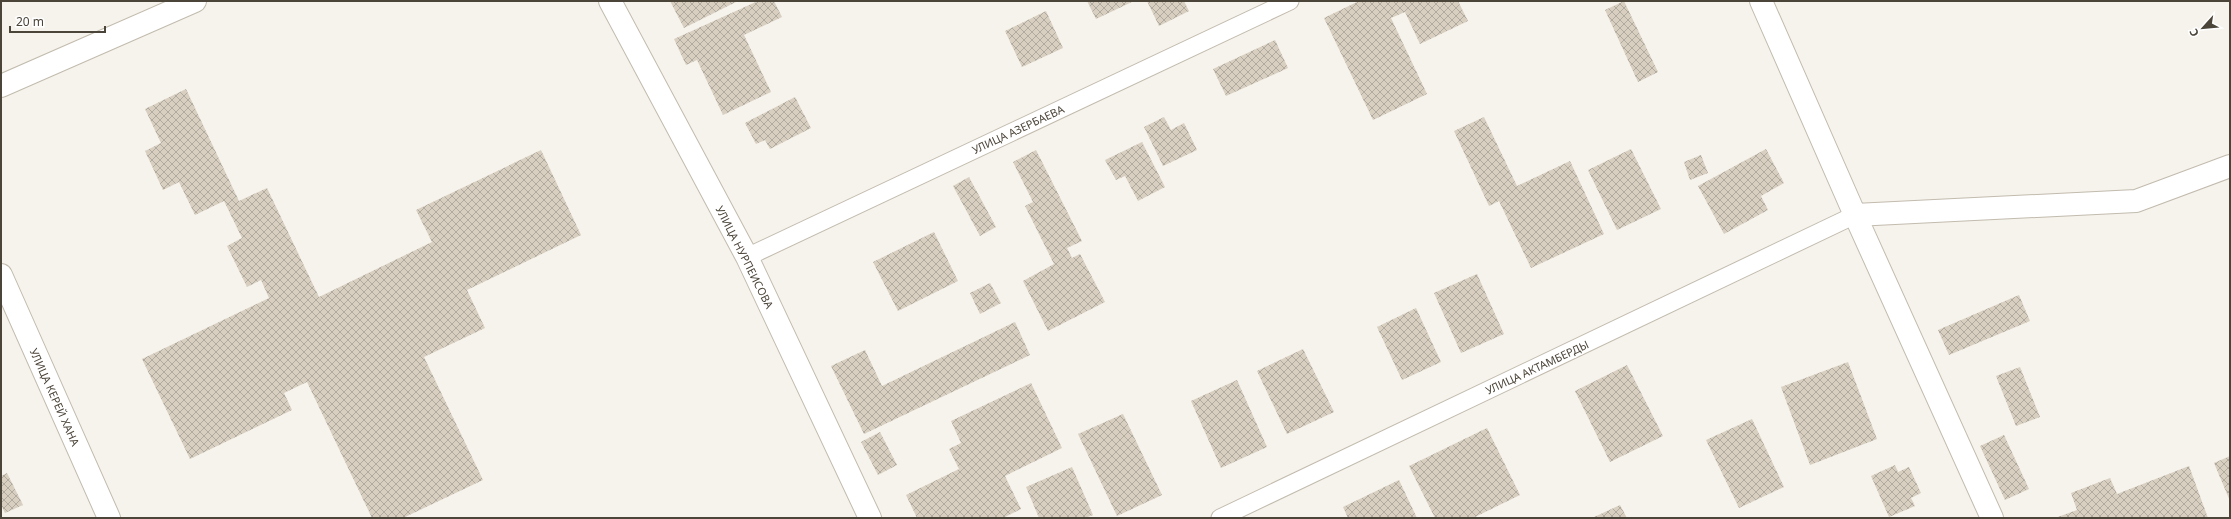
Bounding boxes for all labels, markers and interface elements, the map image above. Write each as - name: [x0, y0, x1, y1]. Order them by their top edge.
- scale bar: [10, 8, 105, 34]
- north arrow: [2183, 8, 2223, 48]
- text: 20 m: [16, 13, 44, 30]
- text: С: [2185, 26, 2202, 39]
- street label: УЛИЦА АЗЕРБАЕВА: [970, 101, 1067, 157]
- street label: УЛИЦА НУРПЕИСОВА: [713, 203, 778, 312]
- street label: УЛИЦА АКТАМБЕРДЫ: [1483, 336, 1591, 398]
- street label: УЛИЦА КЕРЕЙ ХАНА: [27, 346, 84, 449]

